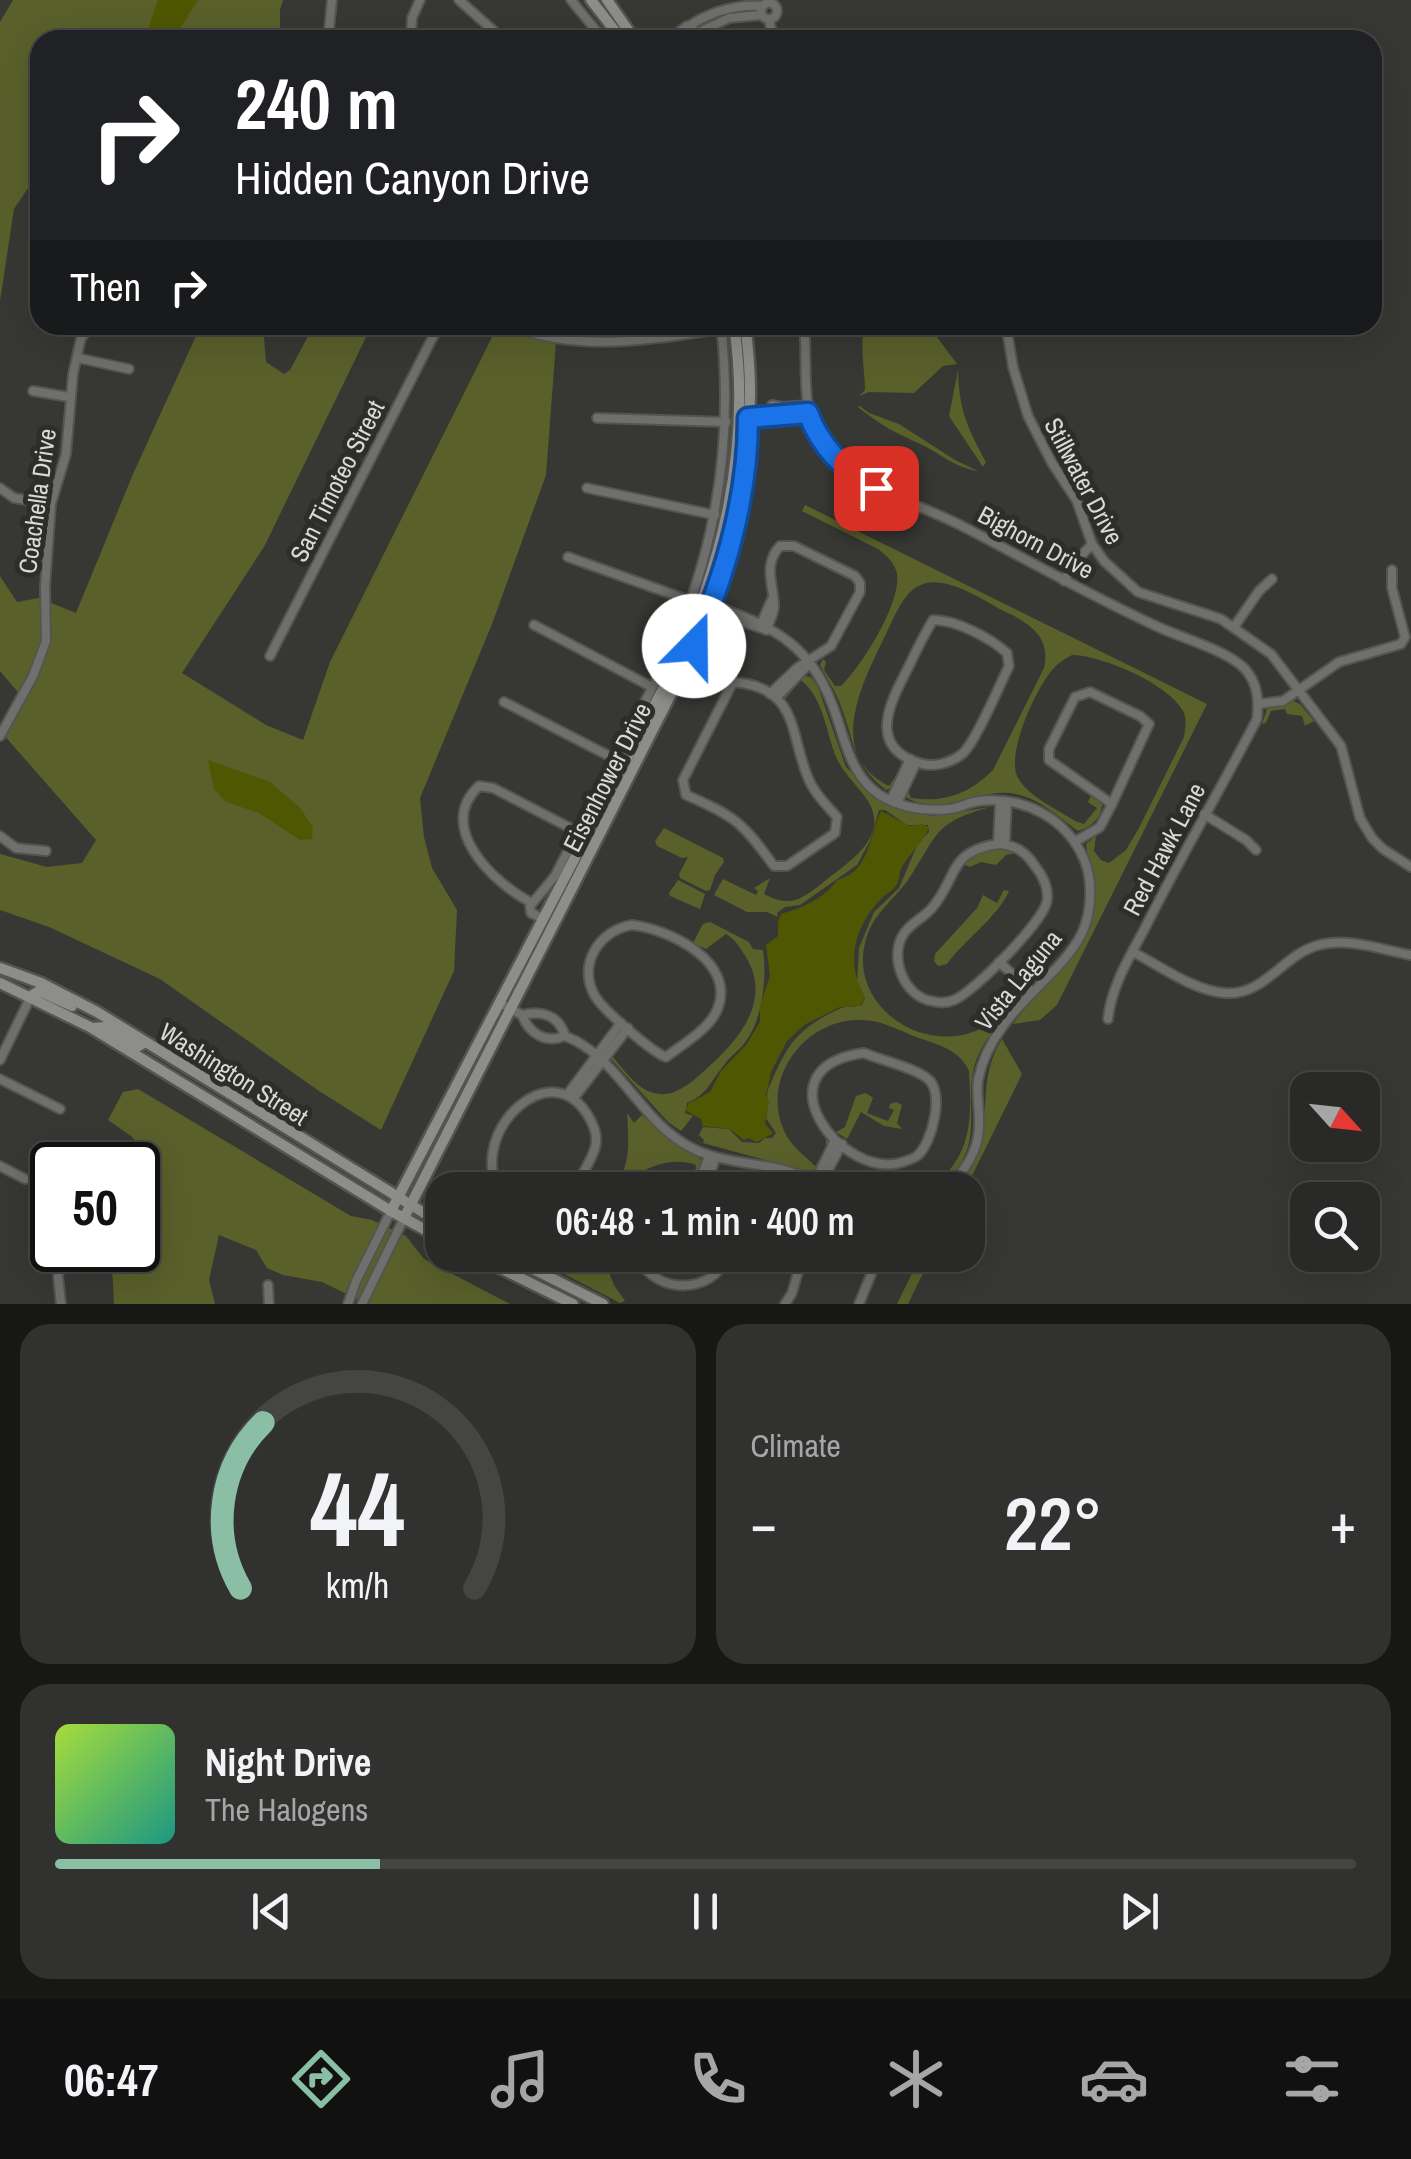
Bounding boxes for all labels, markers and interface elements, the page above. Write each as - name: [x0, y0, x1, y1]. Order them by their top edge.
- text: 240 m: [235, 57, 398, 151]
- icon: right: [70, 70, 200, 200]
- text: Hidden Canyon Drive: [235, 147, 590, 208]
- icon: right: [161, 260, 216, 315]
- text: Then: [70, 262, 141, 313]
- street label: San Timoteo Street: [282, 394, 392, 568]
- street label: Stillwater Drive: [1036, 412, 1132, 550]
- street label: Coachella Drive: [10, 426, 64, 576]
- pin: [834, 446, 919, 531]
- icon: arrive: [849, 461, 904, 516]
- street label: Bighorn Drive: [972, 497, 1100, 587]
- position arrow: [642, 594, 746, 698]
- street label: Eisenhower Drive: [555, 697, 659, 857]
- street label: Red Hawk Lane: [1115, 777, 1213, 921]
- street label: Vista Laguna: [967, 922, 1069, 1038]
- street label: Washington Street: [153, 1015, 315, 1133]
- north arrow: [1290, 1072, 1380, 1162]
- map controls: [1290, 1072, 1380, 1272]
- speed limit sign: 50: [30, 1142, 160, 1272]
- button: search: [1290, 1182, 1380, 1272]
- text: 06:48 · 1 min · 400 m: [555, 1196, 855, 1247]
- text: Climate: [751, 1424, 841, 1467]
- text: 44: [310, 1438, 405, 1578]
- text: 22°: [1004, 1472, 1102, 1573]
- text: −: [751, 1486, 777, 1560]
- text: +: [1330, 1486, 1356, 1560]
- text: km/h: [326, 1561, 390, 1609]
- text: Night Drive: [205, 1737, 371, 1788]
- text: The Halogens: [205, 1788, 368, 1831]
- icon: previous: [244, 1884, 299, 1939]
- icon: pause: [678, 1884, 733, 1939]
- icon: next: [1112, 1884, 1167, 1939]
- icon: directions: [286, 2044, 356, 2114]
- icon: music: [485, 2044, 555, 2114]
- icon: phone: [683, 2044, 753, 2114]
- icon: climate: [881, 2044, 951, 2114]
- icon: car: [1079, 2044, 1149, 2114]
- icon: filters: [1277, 2044, 1347, 2114]
- text: 06:47: [64, 2049, 158, 2110]

